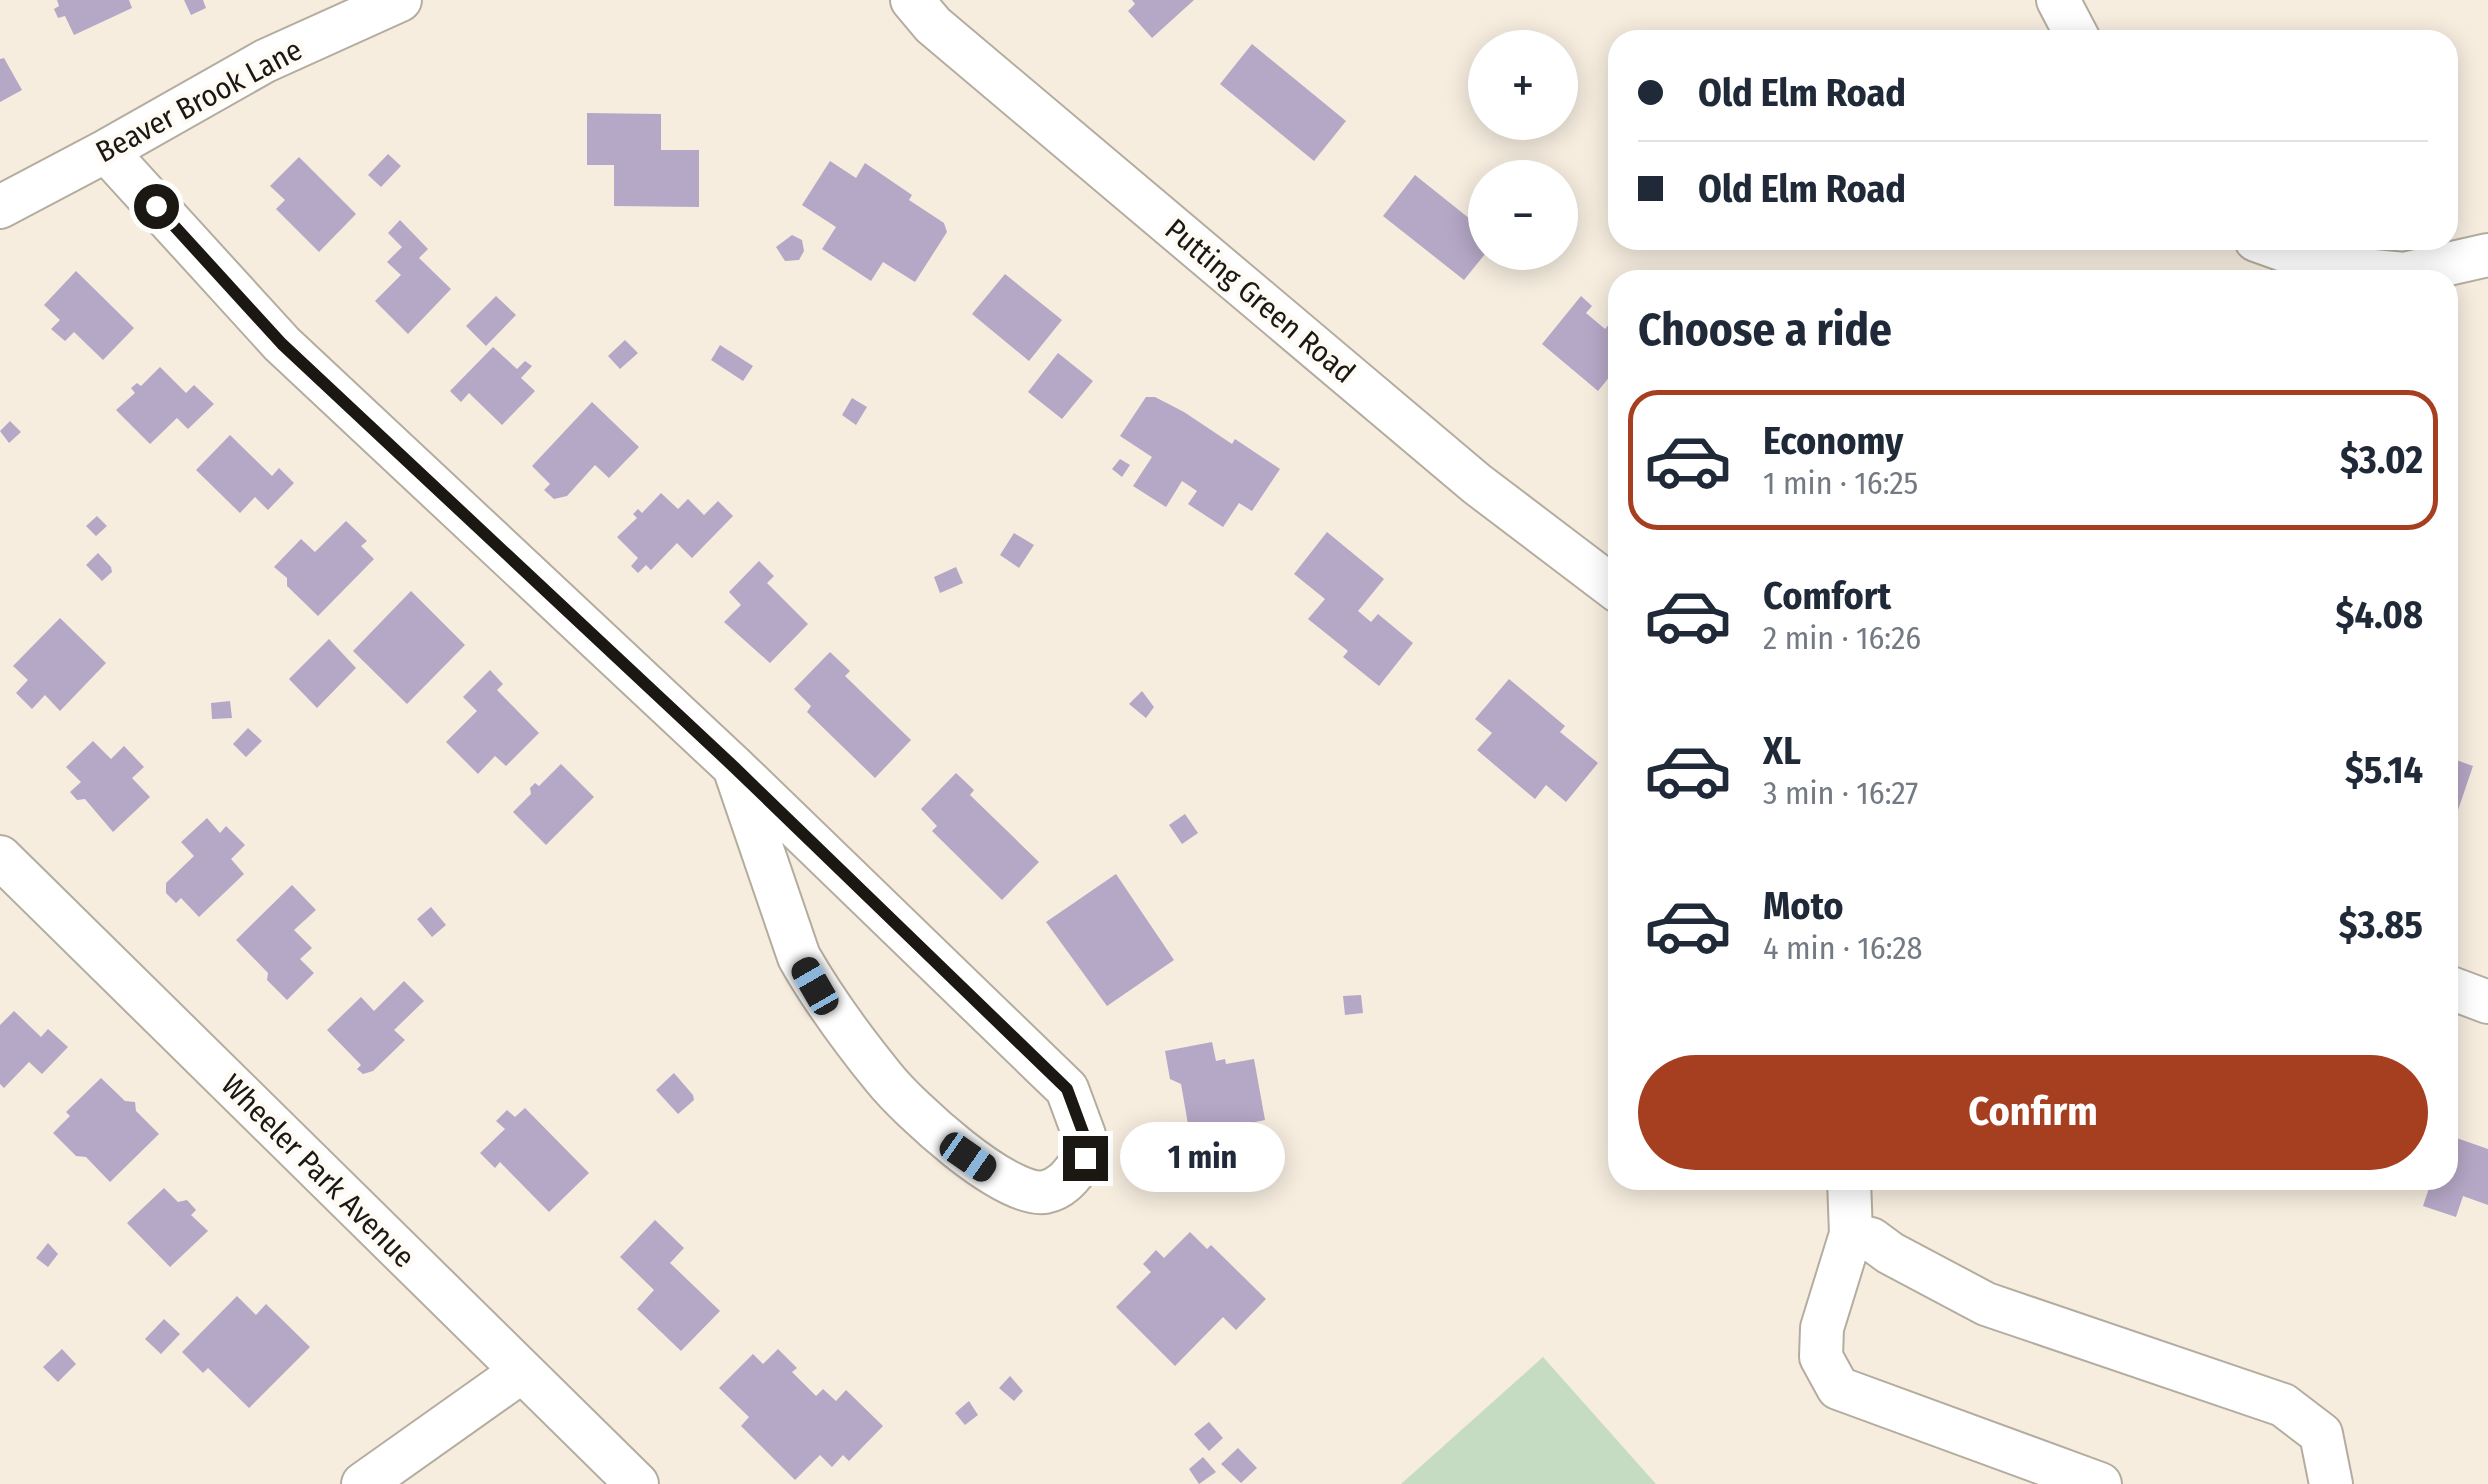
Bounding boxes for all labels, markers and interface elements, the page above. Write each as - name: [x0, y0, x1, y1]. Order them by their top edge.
- map controls: [1468, 30, 1578, 270]
- button: +: [1468, 30, 1578, 140]
- street label: Beaver Brook Lane: [90, 32, 308, 170]
- text: Old Elm Road: [1698, 70, 1906, 116]
- button: −: [1468, 160, 1578, 270]
- text: Old Elm Road: [1698, 166, 1906, 212]
- route start: [134, 184, 179, 229]
- street label: Putting Green Road: [1158, 211, 1362, 391]
- text: Choose a ride: [1638, 303, 1892, 357]
- icon: car: [1643, 415, 1733, 505]
- text: Economy: [1763, 418, 1903, 464]
- text: $3.02: [2340, 437, 2423, 483]
- text: 1 min · 16:25: [1763, 464, 1918, 502]
- icon: car: [1643, 570, 1733, 660]
- text: Comfort: [1763, 573, 1891, 619]
- text: $4.08: [2336, 592, 2423, 638]
- text: 2 min · 16:26: [1763, 619, 1921, 657]
- icon: car: [1643, 725, 1733, 815]
- text: XL: [1763, 728, 1801, 774]
- text: $5.14: [2345, 747, 2423, 793]
- text: 3 min · 16:27: [1763, 774, 1918, 812]
- icon: car: [1643, 880, 1733, 970]
- text: Moto: [1763, 883, 1844, 929]
- text: $3.85: [2339, 902, 2423, 948]
- text: 4 min · 16:28: [1763, 929, 1923, 967]
- car: [787, 953, 843, 1019]
- button: Confirm: [1638, 1055, 2428, 1170]
- street label: Wheeler Park Avenue: [214, 1067, 422, 1275]
- callout: 1 min: [1120, 1123, 1285, 1193]
- car: [935, 1128, 1001, 1186]
- route end: [1063, 1136, 1108, 1181]
- text: 1 min: [1168, 1138, 1237, 1176]

